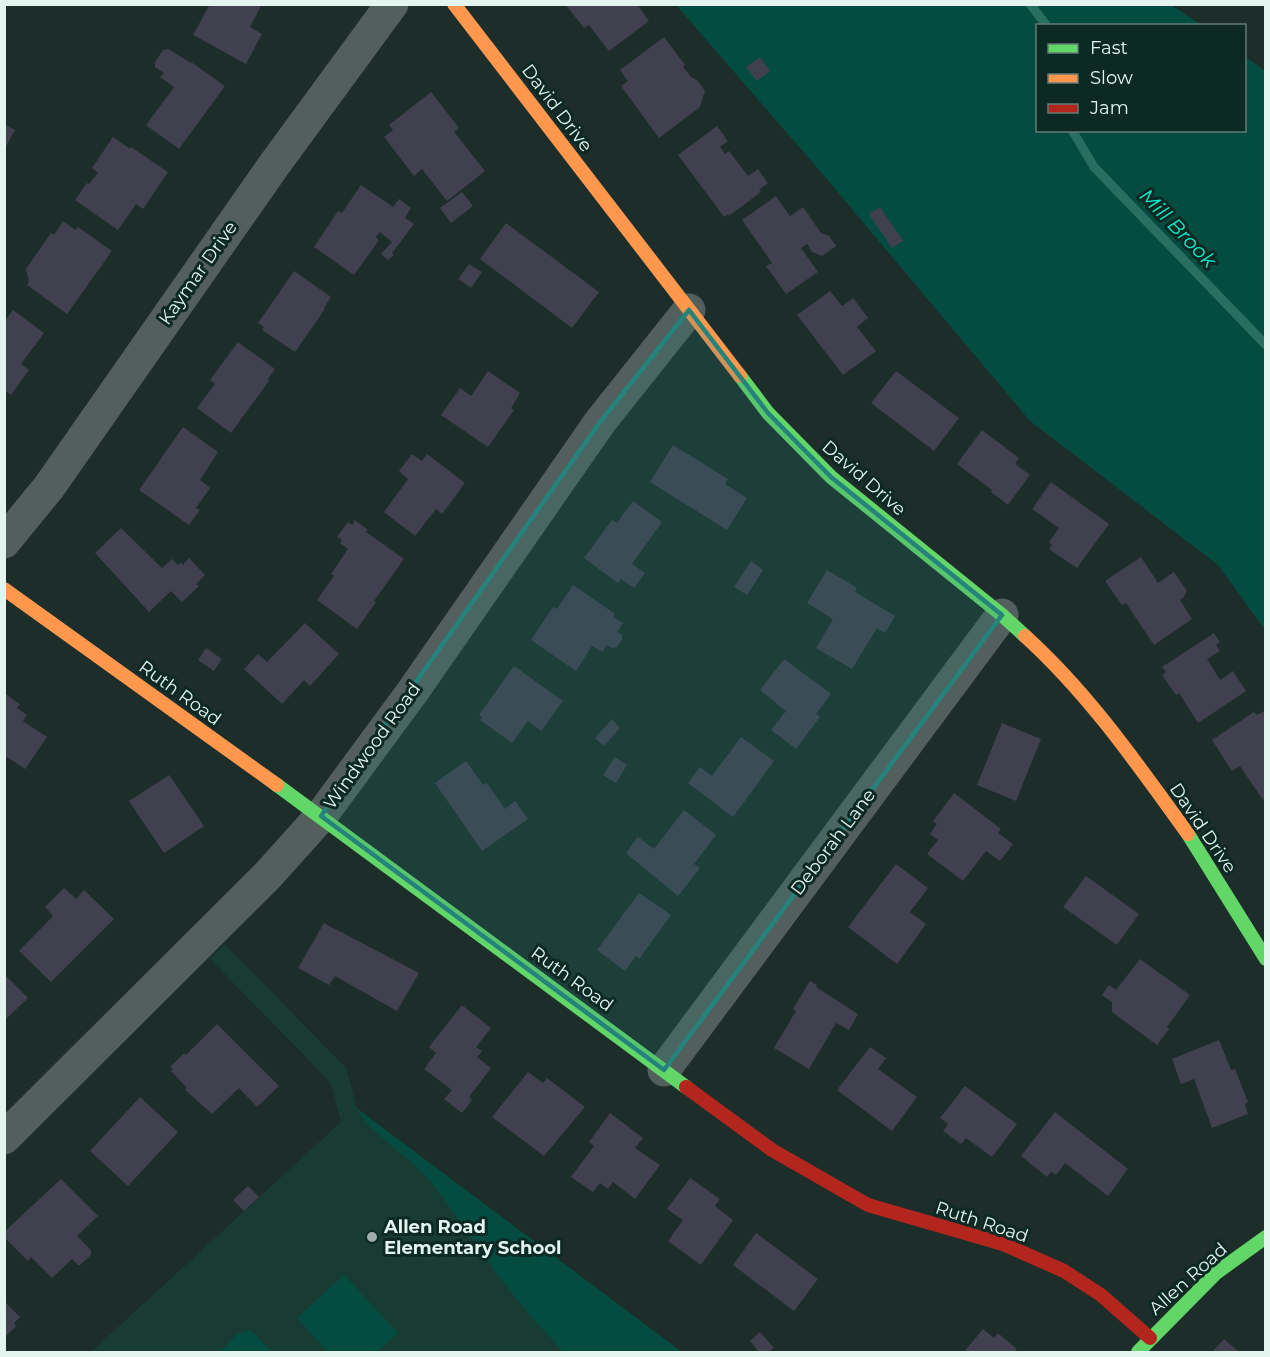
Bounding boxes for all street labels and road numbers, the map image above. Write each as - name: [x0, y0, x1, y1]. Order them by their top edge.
- street label: David Drive: [517, 60, 597, 156]
- street label: Kaymar Drive: [154, 217, 242, 329]
- street label: David Drive: [818, 436, 911, 520]
- street label: Ruth Road: [135, 656, 225, 730]
- street label: Windwood Road: [319, 678, 425, 814]
- street label: David Drive: [1165, 779, 1241, 877]
- street label: Deborah Lane: [786, 784, 880, 900]
- street label: Ruth Road: [527, 942, 617, 1016]
- street label: Ruth Road: [933, 1197, 1031, 1247]
- street label: Allen Road: [1144, 1238, 1232, 1320]

